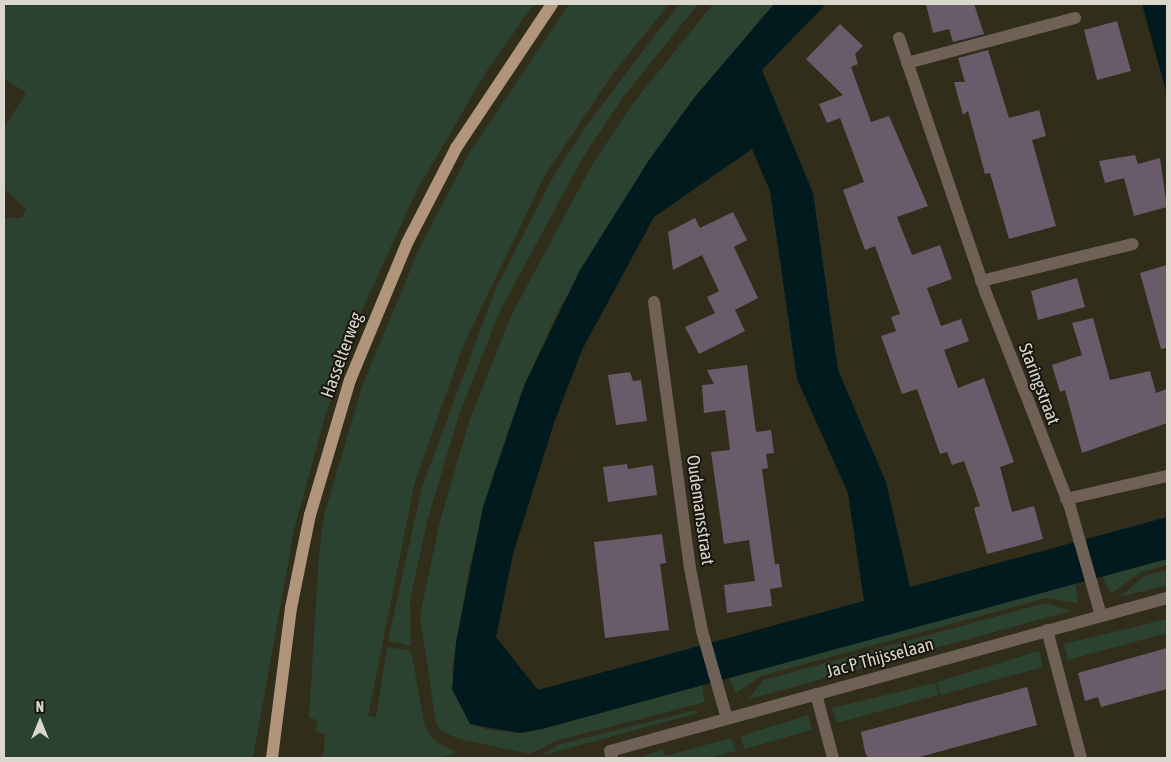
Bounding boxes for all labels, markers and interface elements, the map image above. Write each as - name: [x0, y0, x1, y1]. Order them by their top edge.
- street label: Hasselterweg: [317, 309, 367, 401]
- street label: Staringstraat: [1014, 340, 1064, 428]
- street label: Oudemansstraat: [682, 454, 718, 566]
- street label: Jac P Thijsselaan: [824, 633, 936, 683]
- north arrow: [15, 697, 65, 747]
- text: N: [36, 699, 44, 715]

